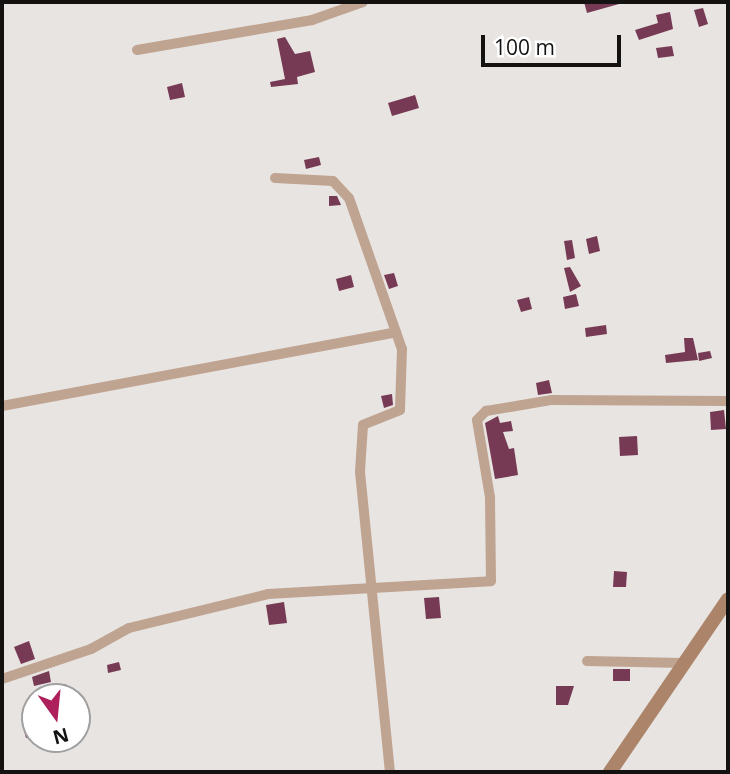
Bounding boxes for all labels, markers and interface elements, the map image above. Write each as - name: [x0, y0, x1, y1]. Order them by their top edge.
- scale bar: [485, 21, 625, 65]
- text: 100 m: [494, 33, 555, 61]
- north arrow: [21, 683, 91, 753]
- text: N: [50, 722, 72, 751]

